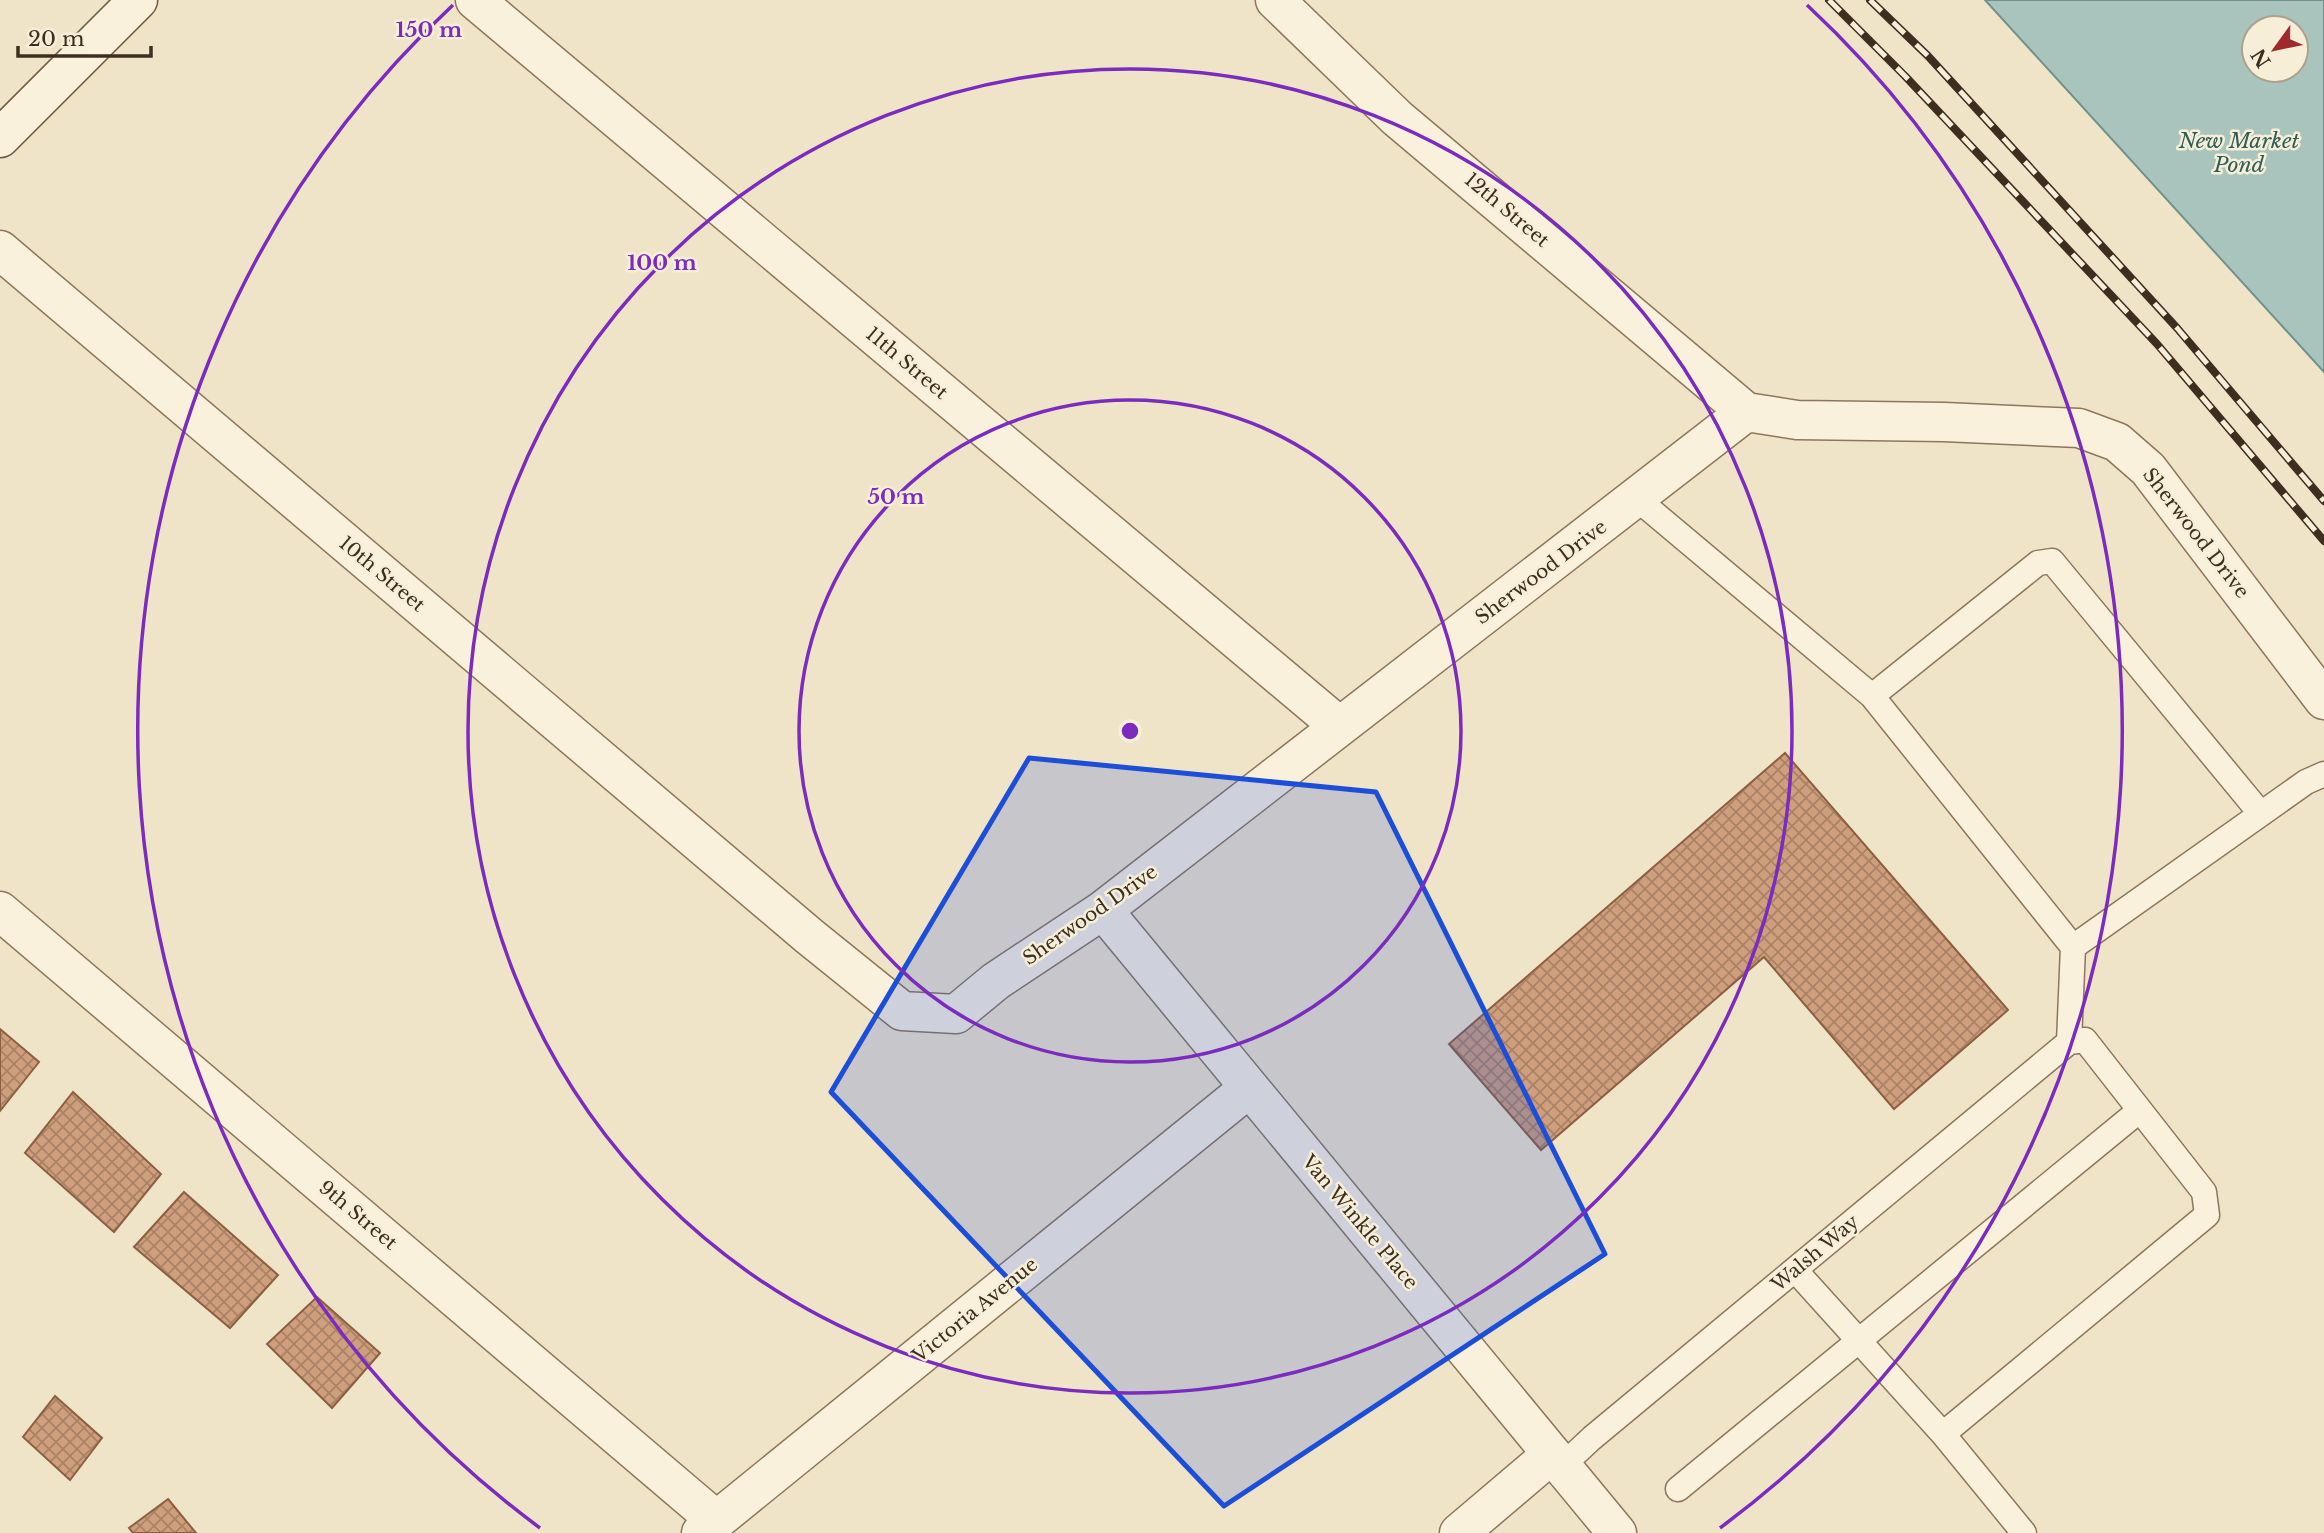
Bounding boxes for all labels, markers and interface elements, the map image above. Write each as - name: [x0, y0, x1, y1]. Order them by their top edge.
- scale bar: [18, 14, 150, 58]
- north arrow: [2240, 14, 2310, 84]
- text: 150 m: [396, 17, 462, 43]
- text: 20 m: [28, 26, 85, 52]
- text: N: [2247, 44, 2276, 72]
- water label: New Market Pond: [2178, 128, 2299, 178]
- street label: 12th Street: [1460, 168, 1554, 252]
- text: 100 m: [627, 250, 697, 276]
- street label: 11th Street: [861, 322, 953, 404]
- street label: Sherwood Drive: [2138, 463, 2254, 603]
- text: 50 m: [867, 484, 925, 510]
- street label: Sherwood Drive: [1471, 515, 1611, 629]
- street label: 10th Street: [334, 531, 430, 617]
- centre of rings: [1118, 719, 1142, 743]
- street label: Sherwood Drive: [1018, 860, 1162, 970]
- street label: Van Winkle Place: [1296, 1149, 1423, 1294]
- street label: 9th Street: [314, 1176, 402, 1255]
- street label: Walsh Way: [1766, 1210, 1863, 1297]
- street label: Victoria Avenue: [907, 1253, 1042, 1368]

